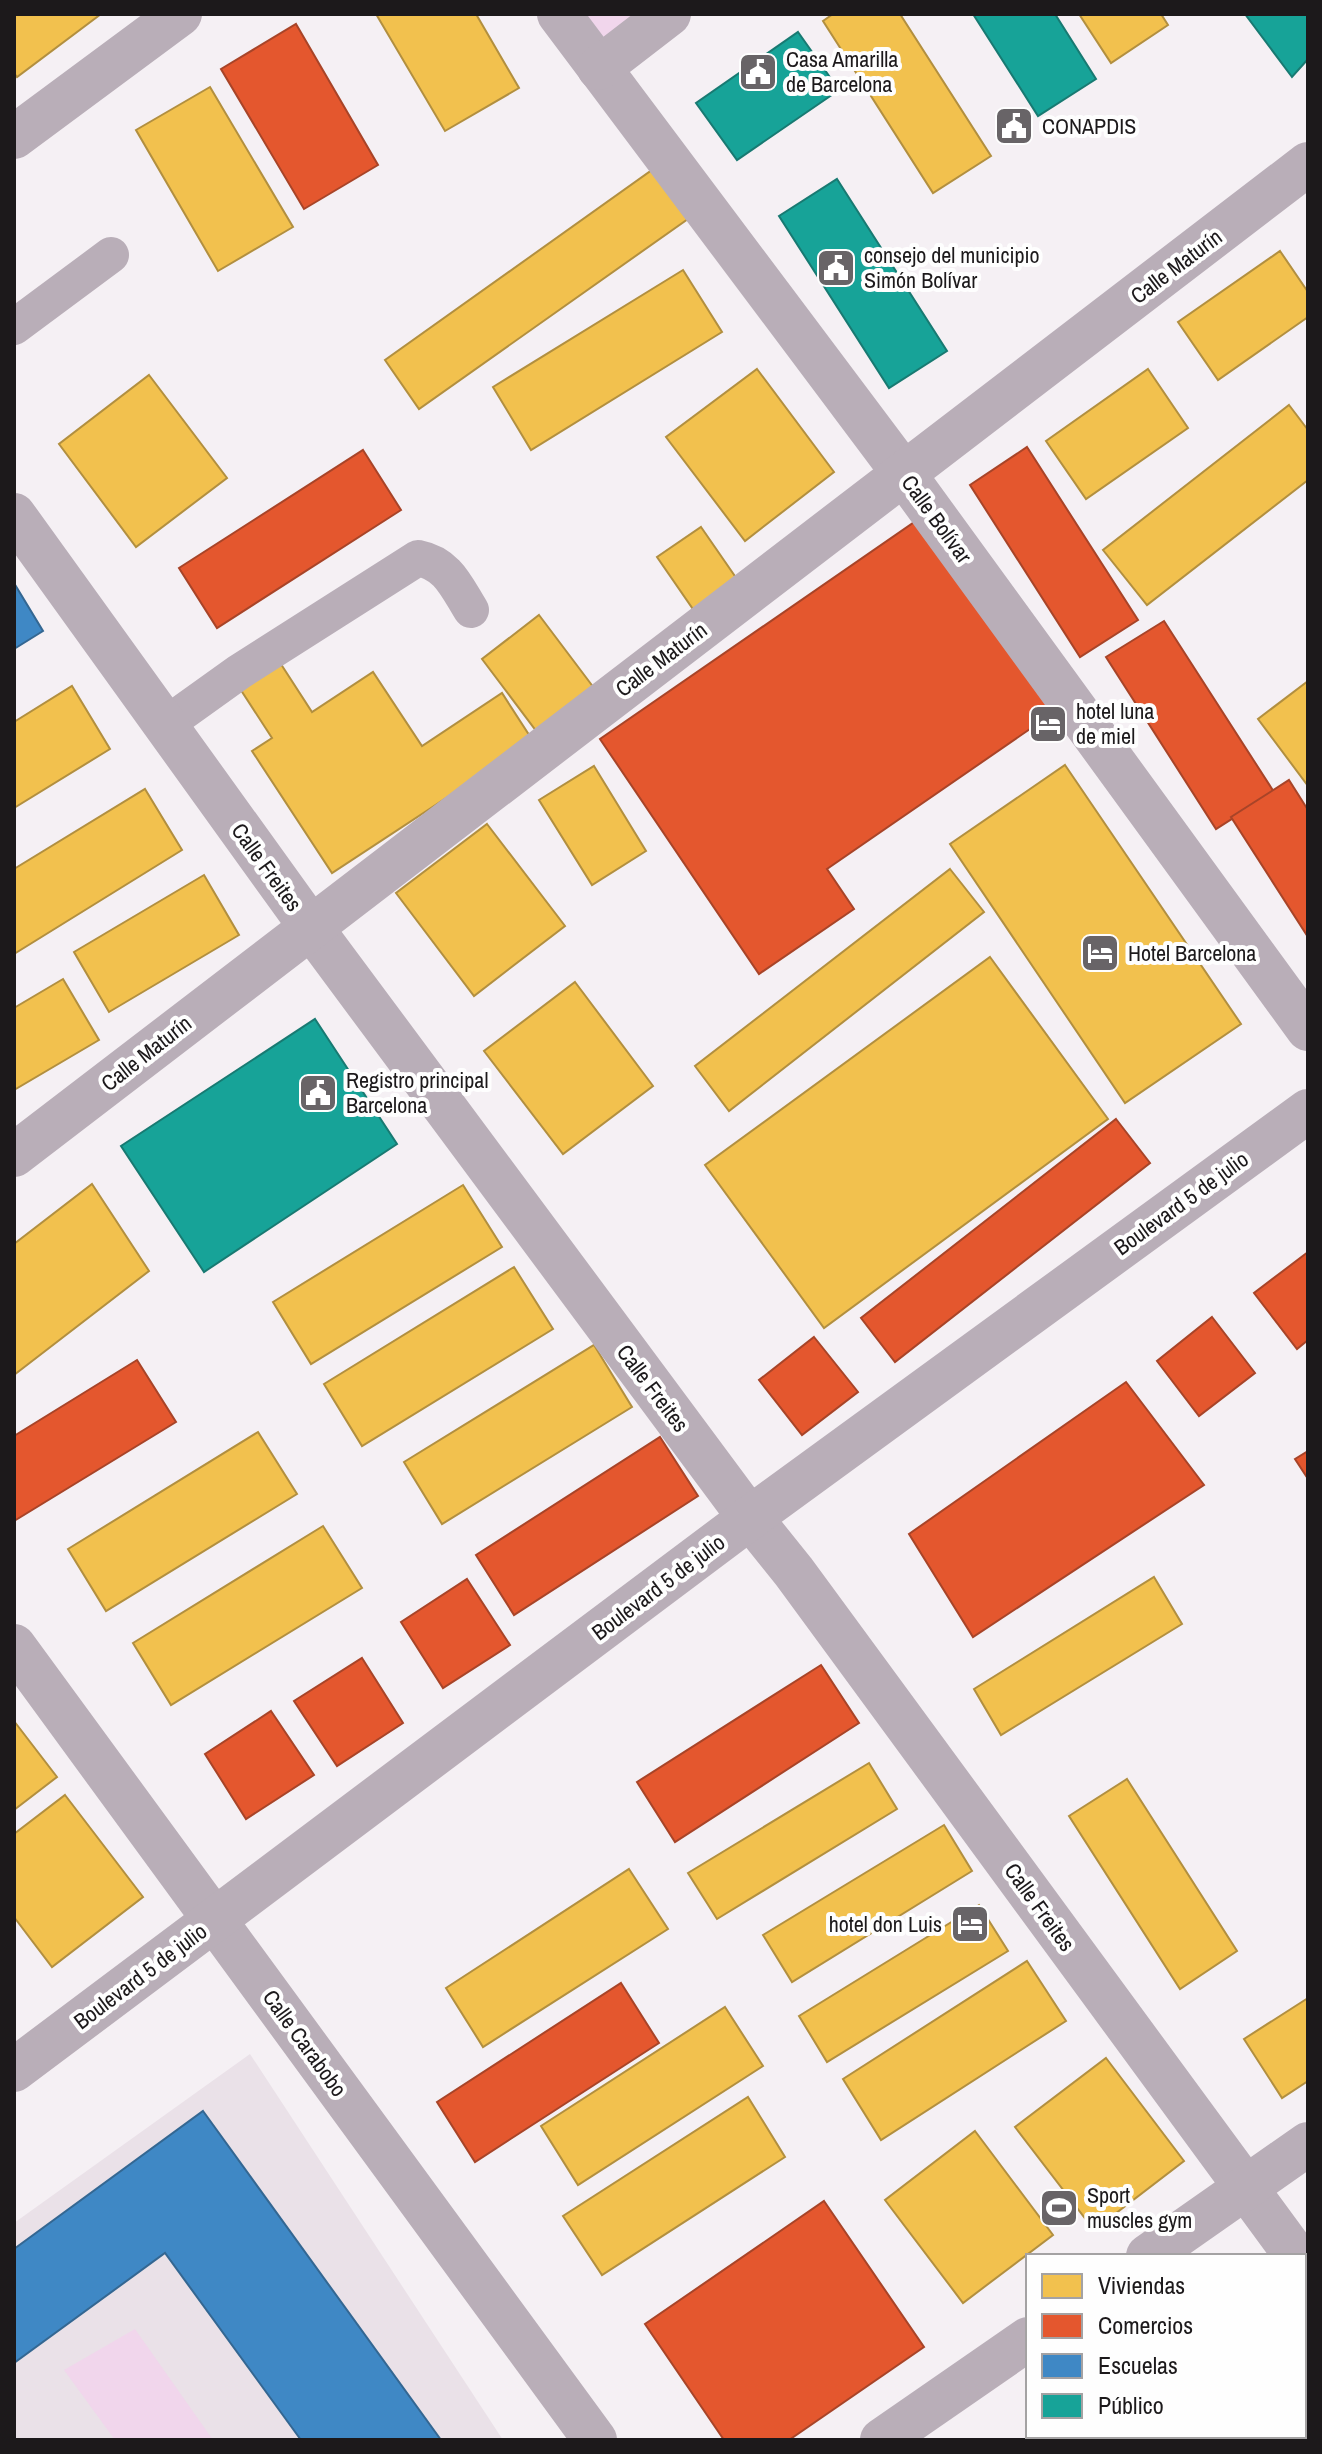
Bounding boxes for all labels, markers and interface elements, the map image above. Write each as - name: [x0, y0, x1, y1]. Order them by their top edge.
- place label: Casa Amarilla de Barcelona: [786, 44, 898, 99]
- public building icon: Casa Amarilla de Barcelona: [737, 51, 779, 93]
- public building icon: CONAPDIS: [993, 105, 1035, 147]
- place label: CONAPDIS: [1042, 111, 1136, 141]
- street label: Calle Maturín: [1124, 222, 1228, 310]
- place label: consejo del municipio Simón Bolívar: [864, 240, 1040, 295]
- public building icon: consejo del municipio Simón Bolívar: [815, 247, 857, 289]
- street label: Calle Bolívar: [895, 469, 979, 569]
- street label: Calle Maturín: [609, 615, 713, 703]
- place label: hotel luna de miel: [1076, 696, 1154, 751]
- hotel icon: hotel luna de miel: [1027, 703, 1069, 745]
- street label: Calle Freites: [225, 817, 309, 917]
- hotel icon: Hotel Barcelona: [1079, 932, 1121, 974]
- place label: Hotel Barcelona: [1128, 938, 1256, 968]
- street label: Calle Maturín: [94, 1008, 198, 1098]
- place label: Registro principal Barcelona: [346, 1065, 488, 1120]
- public building icon: Registro principal Barcelona: [297, 1072, 339, 1114]
- street label: Boulevard 5 de julio: [1108, 1144, 1254, 1262]
- street label: Calle Freites: [610, 1338, 696, 1438]
- street label: Boulevard 5 de julio: [585, 1527, 731, 1647]
- street label: Calle Freites: [998, 1857, 1082, 1957]
- hotel icon: hotel don Luis: [949, 1903, 991, 1945]
- place label: hotel don Luis: [829, 1909, 942, 1939]
- street label: Boulevard 5 de julio: [67, 1916, 213, 2036]
- street label: Calle Carabobo: [256, 1983, 354, 2103]
- place label: Sport muscles gym: [1087, 2180, 1192, 2235]
- sports icon: Sport muscles gym: [1038, 2187, 1080, 2229]
- legend: [1026, 2254, 1306, 2438]
- text: Viviendas: [1098, 2269, 1185, 2301]
- text: Comercios: [1098, 2309, 1193, 2341]
- text: Escuelas: [1098, 2349, 1178, 2381]
- text: Público: [1098, 2389, 1164, 2421]

